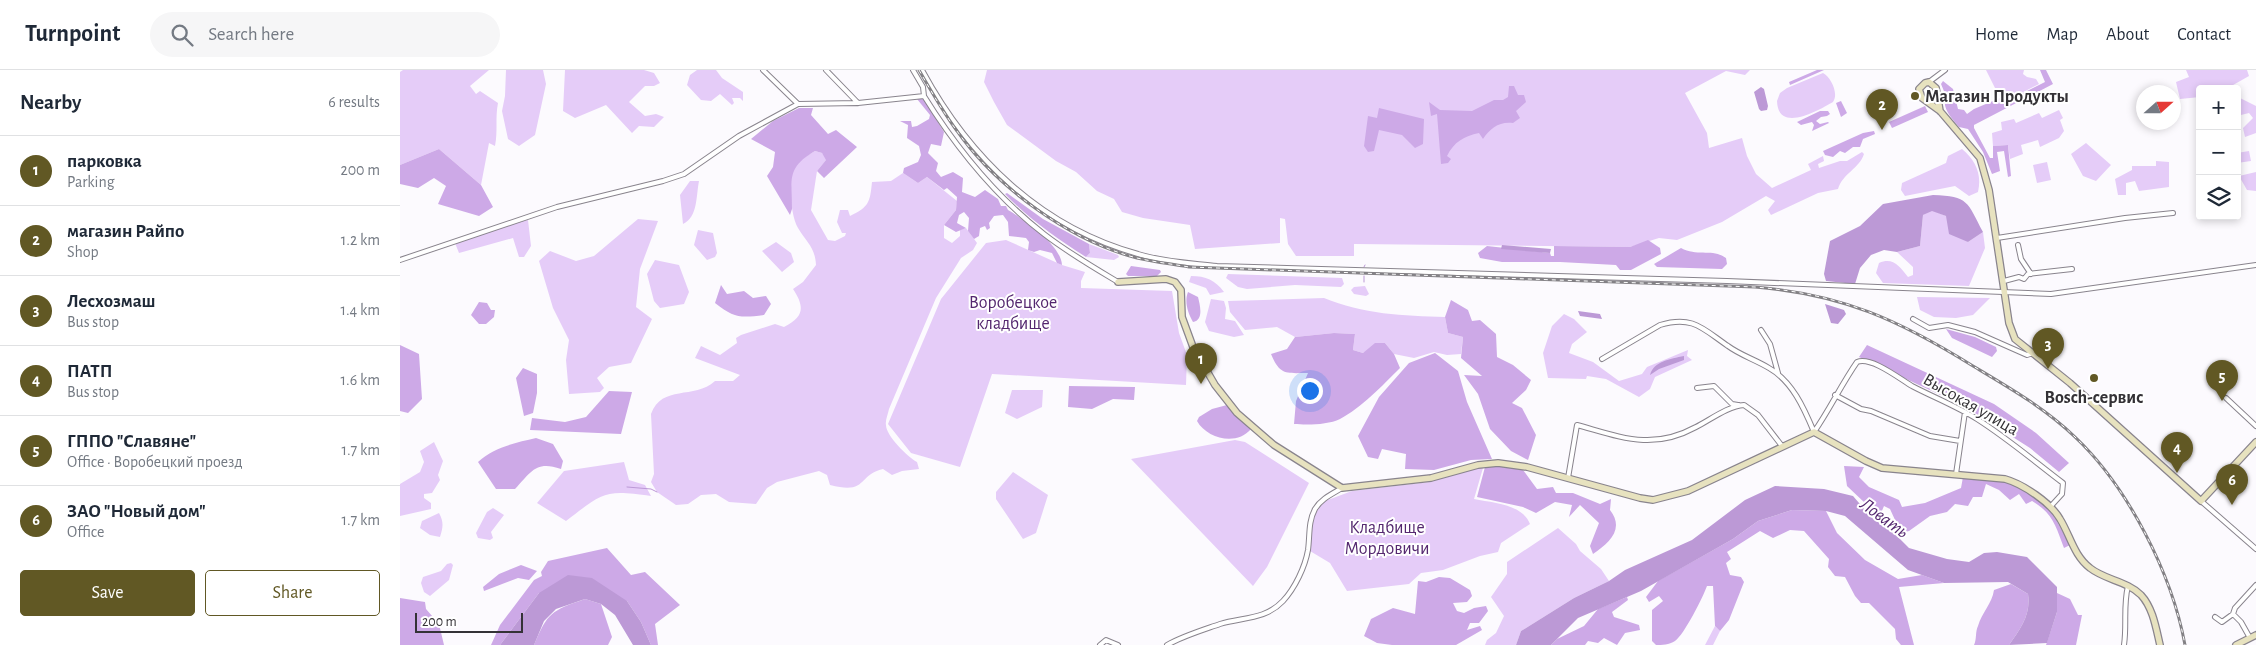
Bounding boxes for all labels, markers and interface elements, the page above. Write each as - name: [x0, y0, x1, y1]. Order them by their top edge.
- search box: [150, 12, 500, 57]
- icon: search: [168, 21, 196, 49]
- text: Turnpoint: [25, 22, 120, 46]
- text: Search here: [208, 25, 294, 44]
- text: Home: [1975, 26, 2018, 44]
- text: Map: [2046, 26, 2078, 44]
- text: About: [2106, 26, 2149, 44]
- text: Contact: [2177, 26, 2231, 44]
- north arrow: [2136, 85, 2181, 130]
- map controls: [2196, 85, 2241, 220]
- button: +: [2196, 85, 2241, 130]
- place label: Магазин Продукты: [1925, 88, 2069, 106]
- pin: 2: [1866, 89, 1898, 130]
- marker: Магазин Продукты: [1909, 90, 1921, 102]
- text: Nearby: [20, 92, 81, 113]
- text: 6 results: [328, 94, 380, 110]
- button: −: [2196, 130, 2241, 175]
- text: парковка: [67, 152, 142, 171]
- text: 1: [33, 162, 39, 178]
- text: 200 m: [340, 162, 380, 178]
- text: Parking: [67, 174, 115, 190]
- button: layers: [2196, 175, 2241, 220]
- text: магазин Райпо: [67, 222, 184, 241]
- text: 2: [32, 232, 40, 248]
- text: 1.2 km: [341, 232, 380, 248]
- text: Shop: [67, 244, 99, 260]
- text: Лесхозмаш: [67, 292, 156, 311]
- park label: Воробецкое кладбище: [969, 293, 1057, 333]
- text: 3: [33, 302, 39, 318]
- text: 1.4 km: [340, 302, 380, 318]
- text: Bus stop: [67, 314, 119, 330]
- pin: 3: [2032, 328, 2064, 369]
- pin: 1: [1185, 343, 1217, 384]
- pin: 5: [2206, 360, 2238, 401]
- text: ПАТП: [67, 362, 112, 381]
- street label: Высокая улица: [1920, 370, 2021, 439]
- text: 4: [32, 372, 40, 388]
- text: 1.6 km: [341, 372, 380, 388]
- marker: Bosch-сервис: [2088, 372, 2100, 384]
- your location: [1297, 378, 1323, 404]
- text: Bus stop: [67, 384, 119, 400]
- place label: Bosch-сервис: [2045, 389, 2143, 407]
- text: ГППО "Славяне": [67, 432, 196, 451]
- pin: 4: [2161, 432, 2193, 473]
- text: 5: [33, 442, 39, 458]
- text: 1.7 km: [341, 442, 380, 458]
- text: Office · Воробецкий проезд: [67, 454, 243, 470]
- pin: 6: [2216, 464, 2248, 505]
- water label: Ловать: [1856, 494, 1912, 542]
- text: ЗАО "Новый дом": [67, 502, 206, 521]
- text: 6: [32, 512, 40, 528]
- text: 1.7 km: [341, 512, 380, 528]
- park label: Кладбище Мордовичи: [1344, 518, 1430, 558]
- text: Office: [67, 524, 104, 540]
- button: Save: [20, 570, 195, 616]
- button: Share: [205, 570, 380, 616]
- scale bar: [415, 610, 522, 633]
- text: 200 m: [422, 615, 457, 629]

